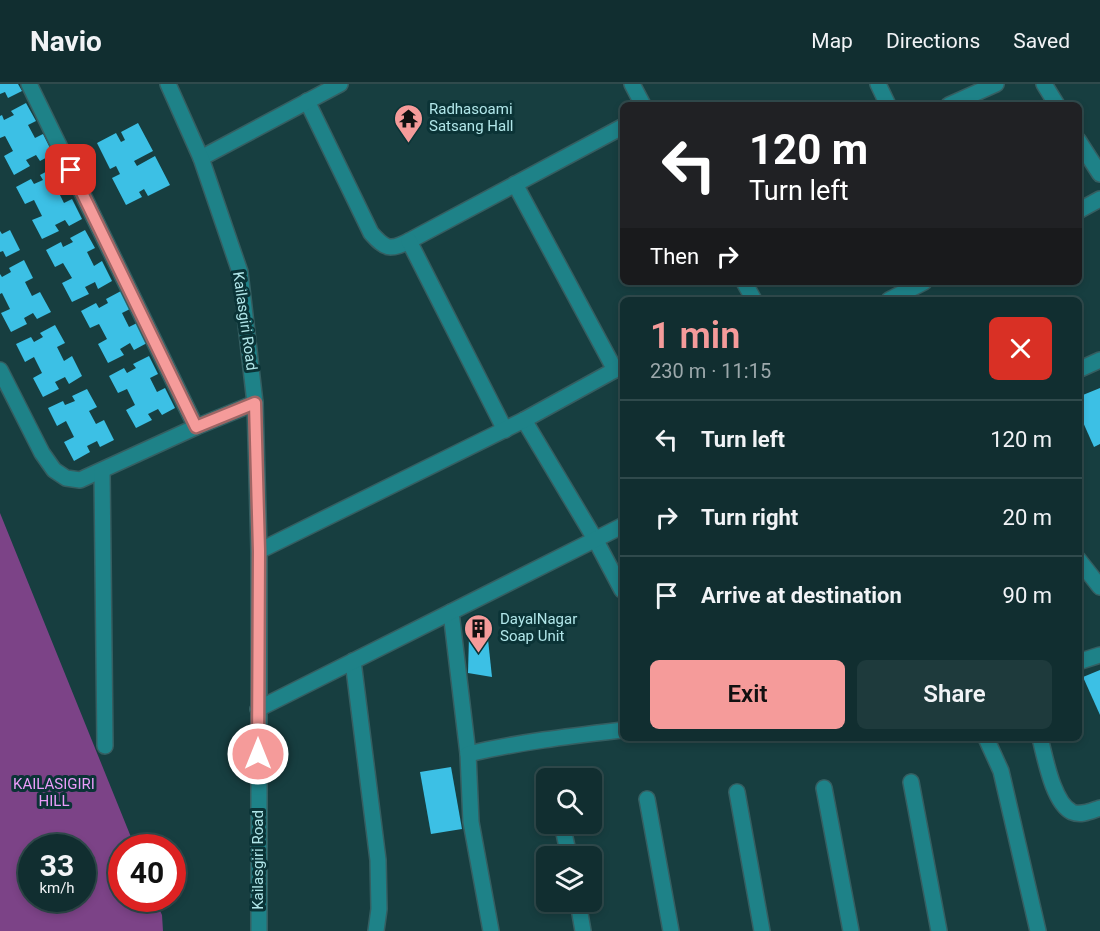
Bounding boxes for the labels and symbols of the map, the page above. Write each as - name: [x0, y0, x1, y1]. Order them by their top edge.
- place label: Radhasoami Satsang Hall: [429, 100, 513, 135]
- temple icon: Radhasoami Satsang Hall: [392, 102, 424, 144]
- pin: [45, 144, 96, 195]
- street label: Kailasgiri Road: [229, 270, 261, 372]
- place label: DayalNagar Soap Unit: [500, 610, 577, 645]
- building icon: DayalNagar Soap Unit: [463, 612, 495, 654]
- position arrow: [226, 722, 290, 786]
- park label: KAILASIGIRI HILL: [13, 775, 95, 810]
- street label: Kailasgiri Road: [249, 810, 267, 910]
- speed limit sign: 40: [108, 834, 186, 912]

